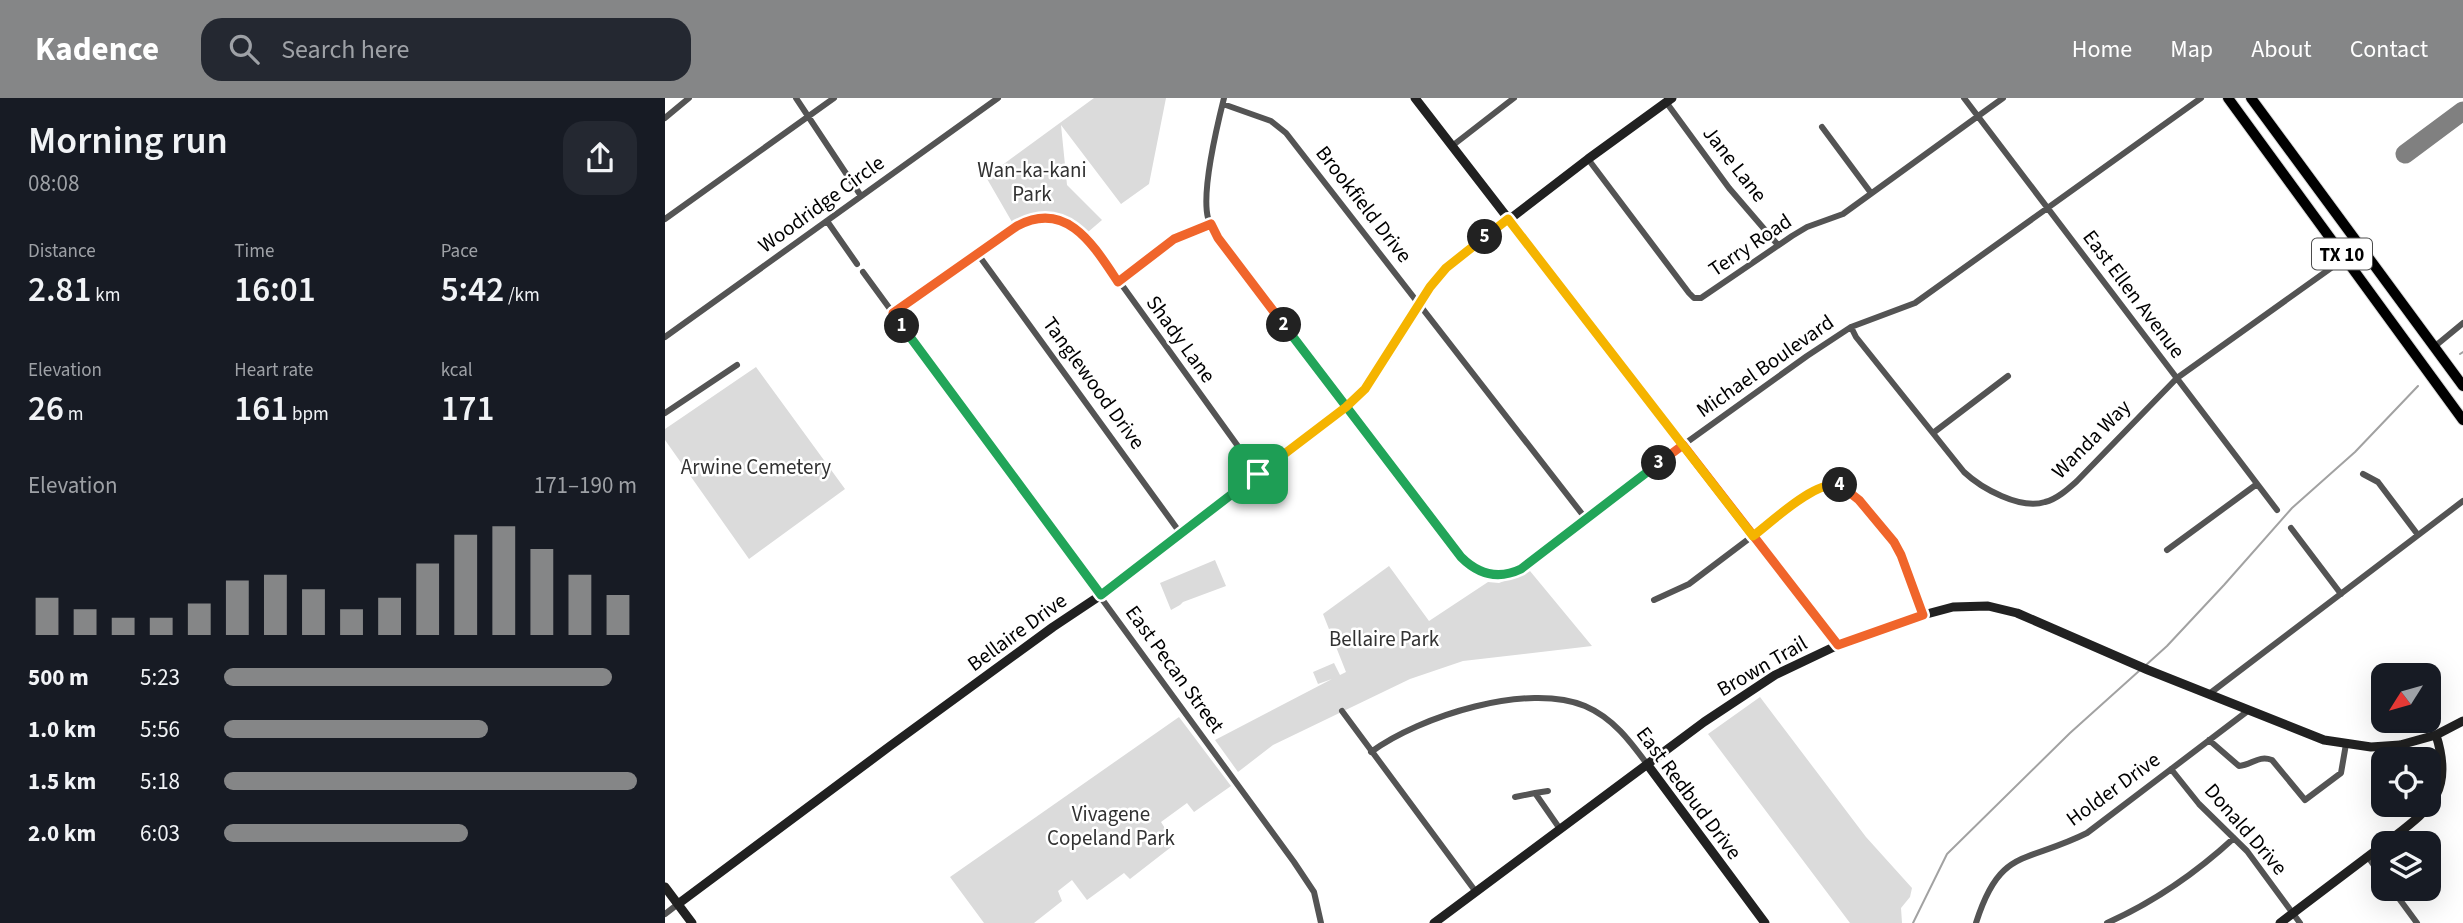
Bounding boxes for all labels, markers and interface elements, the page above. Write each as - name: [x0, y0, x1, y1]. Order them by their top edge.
- search box: [201, 18, 691, 81]
- text: Kadence: [35, 26, 159, 73]
- icon: search: [225, 30, 263, 68]
- text: Search here: [281, 31, 409, 68]
- text: Home: [2072, 32, 2132, 67]
- text: Map: [2170, 32, 2213, 67]
- text: About: [2251, 32, 2312, 67]
- text: Contact: [2350, 32, 2428, 67]
- text: Morning run: [28, 114, 228, 168]
- street label: Jane Lane: [1696, 120, 1774, 208]
- button: share: [563, 121, 637, 195]
- street label: Brookfield Drive: [1309, 139, 1419, 269]
- street label: Woodridge Circle: [752, 148, 890, 260]
- park label: Wan-ka-kani Park: [977, 155, 1087, 209]
- text: 08:08: [28, 167, 79, 200]
- street label: Terry Road: [1702, 206, 1798, 284]
- pin: 5: [1467, 220, 1503, 254]
- text: 5: [1479, 223, 1490, 250]
- street label: East Ellen Avenue: [2076, 224, 2192, 364]
- text: Distance: [28, 238, 96, 265]
- text: Time: [234, 238, 274, 265]
- text: Pace: [441, 238, 478, 265]
- road number: TX 10: [2312, 238, 2372, 270]
- text: 2.81: [28, 265, 92, 315]
- text: 16:01: [234, 265, 316, 315]
- text: 5:42: [441, 265, 504, 315]
- text: km: [92, 282, 120, 309]
- text: /km: [504, 282, 540, 309]
- street label: Shady Lane: [1139, 289, 1223, 389]
- street label: Michael Boulevard: [1690, 307, 1840, 425]
- pin: 1: [884, 308, 919, 344]
- pin: 2: [1267, 308, 1301, 342]
- street label: Tanglewood Drive: [1036, 311, 1152, 455]
- text: 2: [1278, 311, 1289, 338]
- text: 1: [896, 312, 907, 339]
- text: Elevation: [28, 357, 102, 384]
- text: Heart rate: [234, 357, 313, 384]
- text: kcal: [441, 357, 473, 384]
- text: 26: [28, 384, 64, 434]
- text: 161: [234, 384, 288, 434]
- text: 171: [441, 384, 495, 434]
- street label: Wanda Way: [2045, 392, 2138, 485]
- text: m: [64, 401, 83, 428]
- text: bpm: [288, 401, 329, 428]
- pin: [1228, 444, 1288, 504]
- pin: 3: [1641, 446, 1677, 480]
- text: 3: [1653, 449, 1664, 476]
- park label: Arwine Cemetery: [681, 452, 831, 482]
- icon: arrive: [1239, 455, 1277, 493]
- pin: 4: [1823, 468, 1857, 502]
- text: Elevation: [28, 469, 118, 502]
- text: 171–190 m: [534, 469, 637, 502]
- text: 4: [1834, 471, 1845, 498]
- street label: Bellaire Drive: [961, 586, 1073, 678]
- street label: East Pecan Street: [1118, 599, 1232, 739]
- park label: Bellaire Park: [1329, 624, 1440, 654]
- street label: Brown Trail: [1711, 628, 1813, 704]
- text: 500 m: [28, 661, 89, 694]
- text: 5:23: [140, 661, 180, 694]
- north arrow: [2371, 663, 2441, 733]
- map controls: [2371, 663, 2441, 901]
- text: 1.0 km: [28, 713, 96, 746]
- text: 5:56: [140, 713, 180, 746]
- street label: East Redbud Drive: [1629, 720, 1749, 866]
- street label: Holder Drive: [2060, 745, 2166, 833]
- button: locate: [2371, 747, 2441, 817]
- text: 1.5 km: [28, 765, 96, 798]
- text: 5:18: [140, 765, 180, 798]
- street label: Donald Drive: [2198, 776, 2294, 882]
- park label: Vivagene Copeland Park: [1047, 799, 1176, 853]
- text: 2.0 km: [28, 817, 96, 850]
- text: 6:03: [140, 817, 180, 850]
- button: layers: [2371, 831, 2441, 901]

